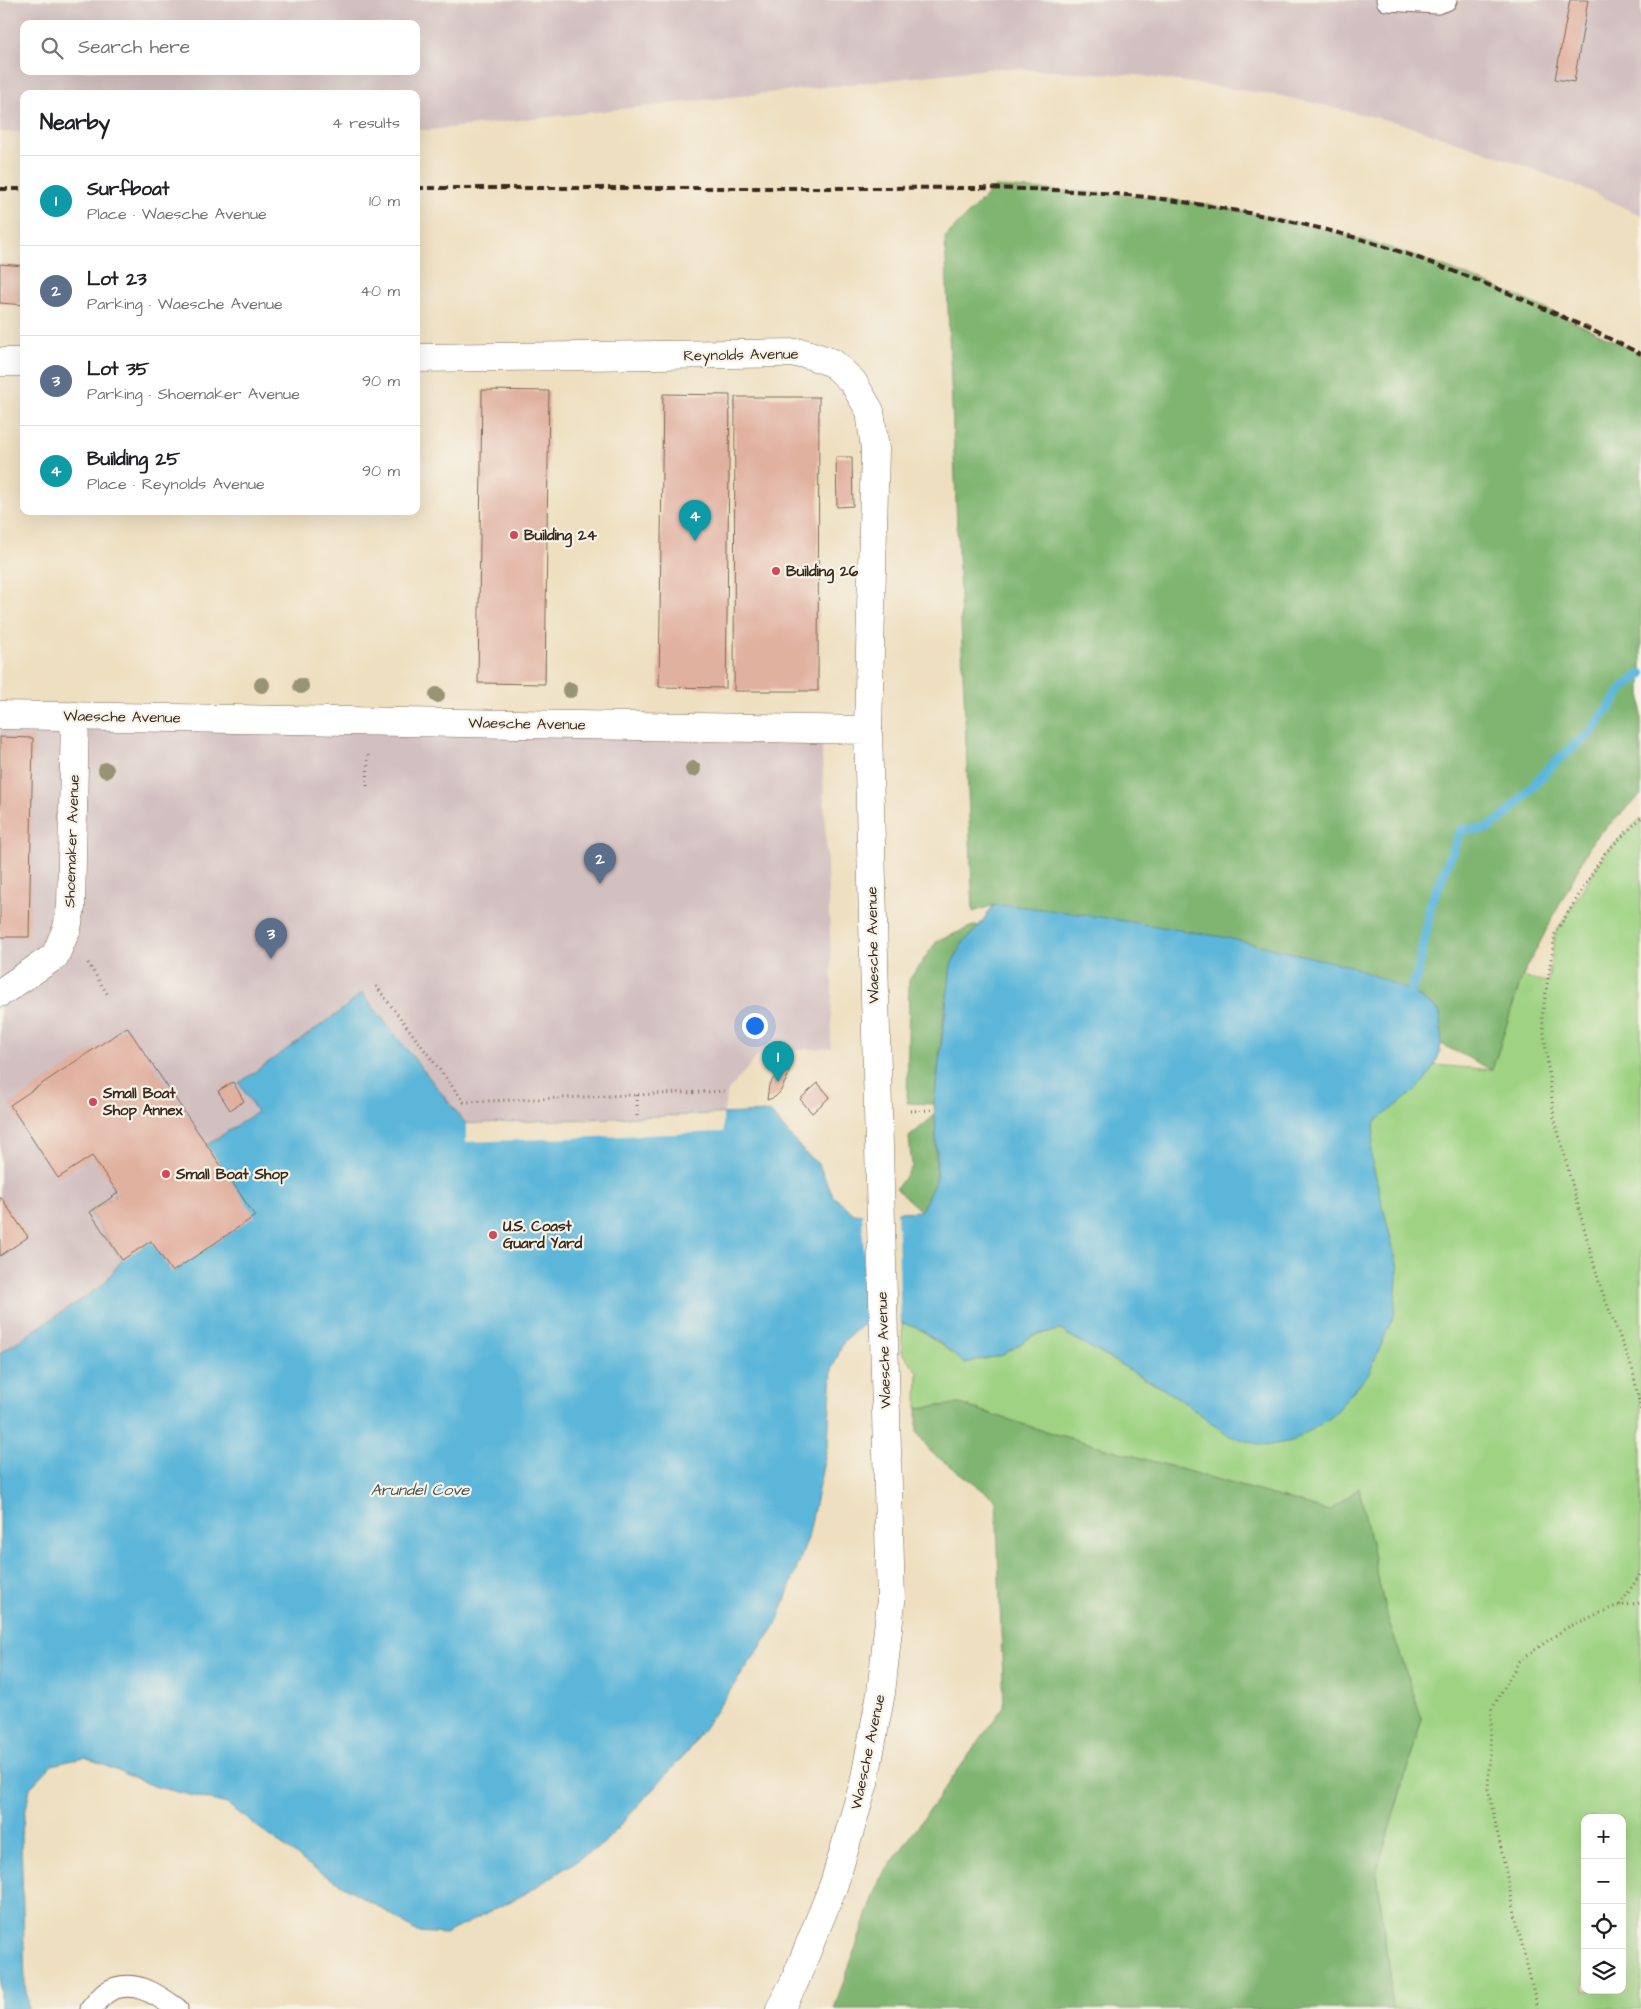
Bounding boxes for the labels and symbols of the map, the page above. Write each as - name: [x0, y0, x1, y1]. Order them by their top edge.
- street label: Reynolds Avenue: [683, 343, 799, 368]
- pin: 4: [679, 500, 711, 541]
- place label: Building 24: [524, 525, 598, 548]
- marker: Building 24: [508, 529, 520, 541]
- place label: Building 26: [786, 561, 859, 584]
- marker: Building 26: [770, 565, 782, 577]
- street label: Waesche Avenue: [63, 705, 181, 729]
- street label: Waesche Avenue: [468, 712, 586, 736]
- street label: Shoemaker Avenue: [59, 774, 85, 908]
- pin: 2: [584, 843, 616, 884]
- street label: Waesche Avenue: [861, 886, 885, 1004]
- pin: 3: [255, 918, 287, 959]
- your location: [742, 1013, 768, 1039]
- pin: 1: [762, 1041, 794, 1082]
- place label: Small Boat Shop Annex: [102, 1083, 184, 1121]
- marker: Small Boat Shop Annex: [87, 1096, 99, 1108]
- place label: Small Boat Shop: [175, 1164, 289, 1185]
- marker: Small Boat Shop: [160, 1168, 172, 1180]
- place label: U.S. Coast Guard Yard: [503, 1216, 583, 1254]
- marker: U.S. Coast Guard Yard: [487, 1229, 499, 1241]
- street label: Waesche Avenue: [871, 1291, 897, 1409]
- water label: Arundel Cove: [371, 1479, 470, 1501]
- street label: Waesche Avenue: [846, 1693, 890, 1811]

